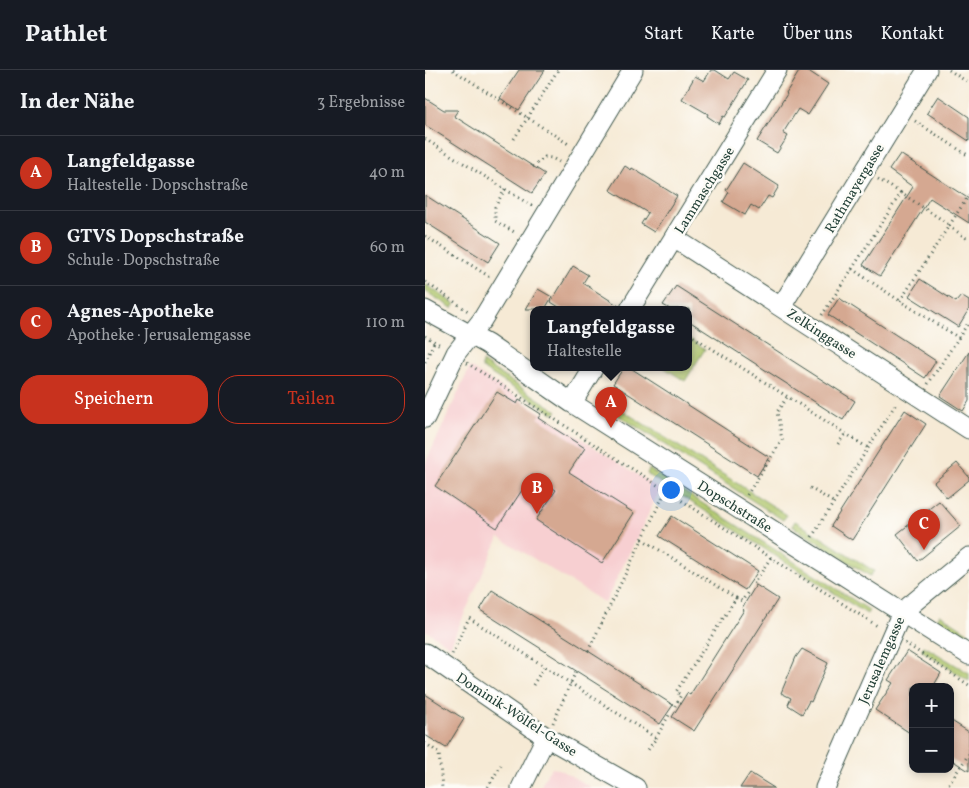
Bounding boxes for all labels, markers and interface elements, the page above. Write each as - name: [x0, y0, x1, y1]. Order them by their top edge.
- text: Pathlet: [25, 18, 107, 52]
- text: Start: [644, 22, 683, 47]
- text: Karte: [711, 22, 755, 47]
- text: Über uns: [783, 22, 853, 47]
- text: Kontakt: [881, 22, 944, 47]
- text: In der Nähe: [20, 88, 135, 117]
- text: 3 Ergebnisse: [317, 92, 405, 114]
- street label: Rathmayergasse: [821, 140, 890, 237]
- street label: Lammaschgasse: [671, 143, 740, 238]
- text: Langfeldgasse: [67, 149, 195, 175]
- text: A: [30, 162, 42, 184]
- text: 40 m: [369, 162, 405, 184]
- text: Haltestelle · Dopschstraße: [67, 175, 248, 197]
- text: GTVS Dopschstraße: [67, 224, 244, 250]
- text: B: [31, 237, 41, 259]
- text: 60 m: [370, 237, 405, 259]
- text: Schule · Dopschstraße: [67, 250, 220, 272]
- text: Agnes-Apotheke: [67, 299, 214, 325]
- street label: Zelkinggasse: [783, 305, 860, 364]
- popup: [530, 306, 692, 371]
- text: C: [31, 312, 41, 334]
- text: 110 m: [366, 312, 405, 334]
- text: Langfeldgasse: [547, 315, 675, 341]
- text: Apotheke · Jerusalemgasse: [67, 325, 251, 347]
- text: Haltestelle: [547, 341, 622, 363]
- button: Speichern: [20, 375, 208, 424]
- button: Teilen: [218, 375, 405, 424]
- pin: A: [595, 387, 627, 428]
- pin: B: [521, 473, 553, 514]
- your location: [658, 477, 684, 503]
- street label: Dopschstraße: [693, 477, 775, 538]
- pin: C: [908, 509, 940, 550]
- street label: Jerusalemgasse: [855, 614, 910, 707]
- street label: Dominik-Wölfel-Gasse: [452, 669, 581, 762]
- map controls: [909, 683, 954, 773]
- button: +: [909, 683, 954, 728]
- button: −: [909, 728, 954, 773]

